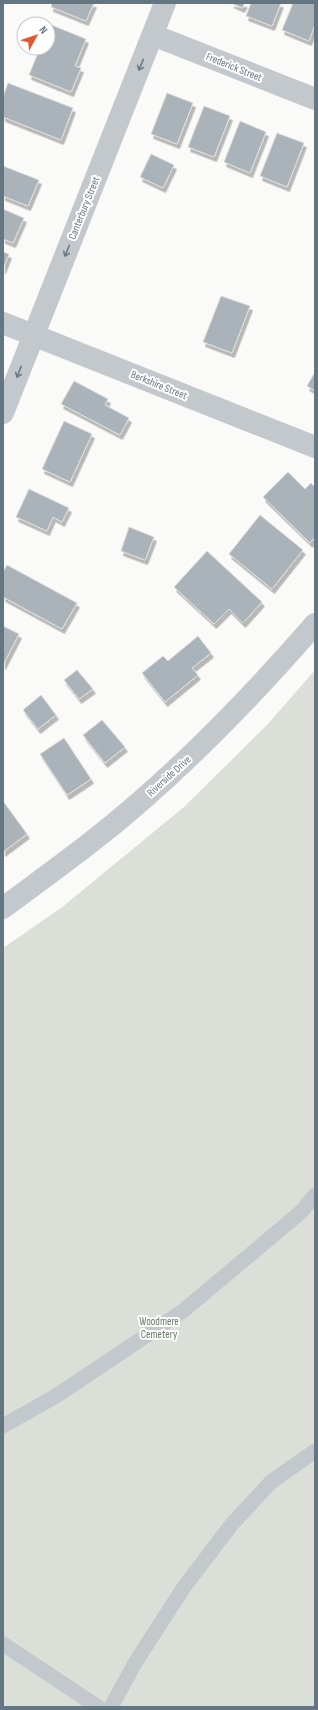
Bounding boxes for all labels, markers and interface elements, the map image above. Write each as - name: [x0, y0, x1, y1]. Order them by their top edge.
- north arrow: [16, 16, 56, 56]
- text: N: [36, 23, 50, 36]
- street label: Frederick Street: [204, 50, 265, 84]
- one-way arrow: [136, 59, 144, 71]
- street label: Canterbury Street: [65, 174, 103, 241]
- one-way arrow: [62, 245, 70, 257]
- one-way arrow: [15, 366, 22, 378]
- street label: Berkshire Street: [129, 368, 190, 402]
- street label: Riverside Drive: [144, 753, 194, 799]
- park label: Woodmere Cemetery: [139, 1315, 179, 1341]

